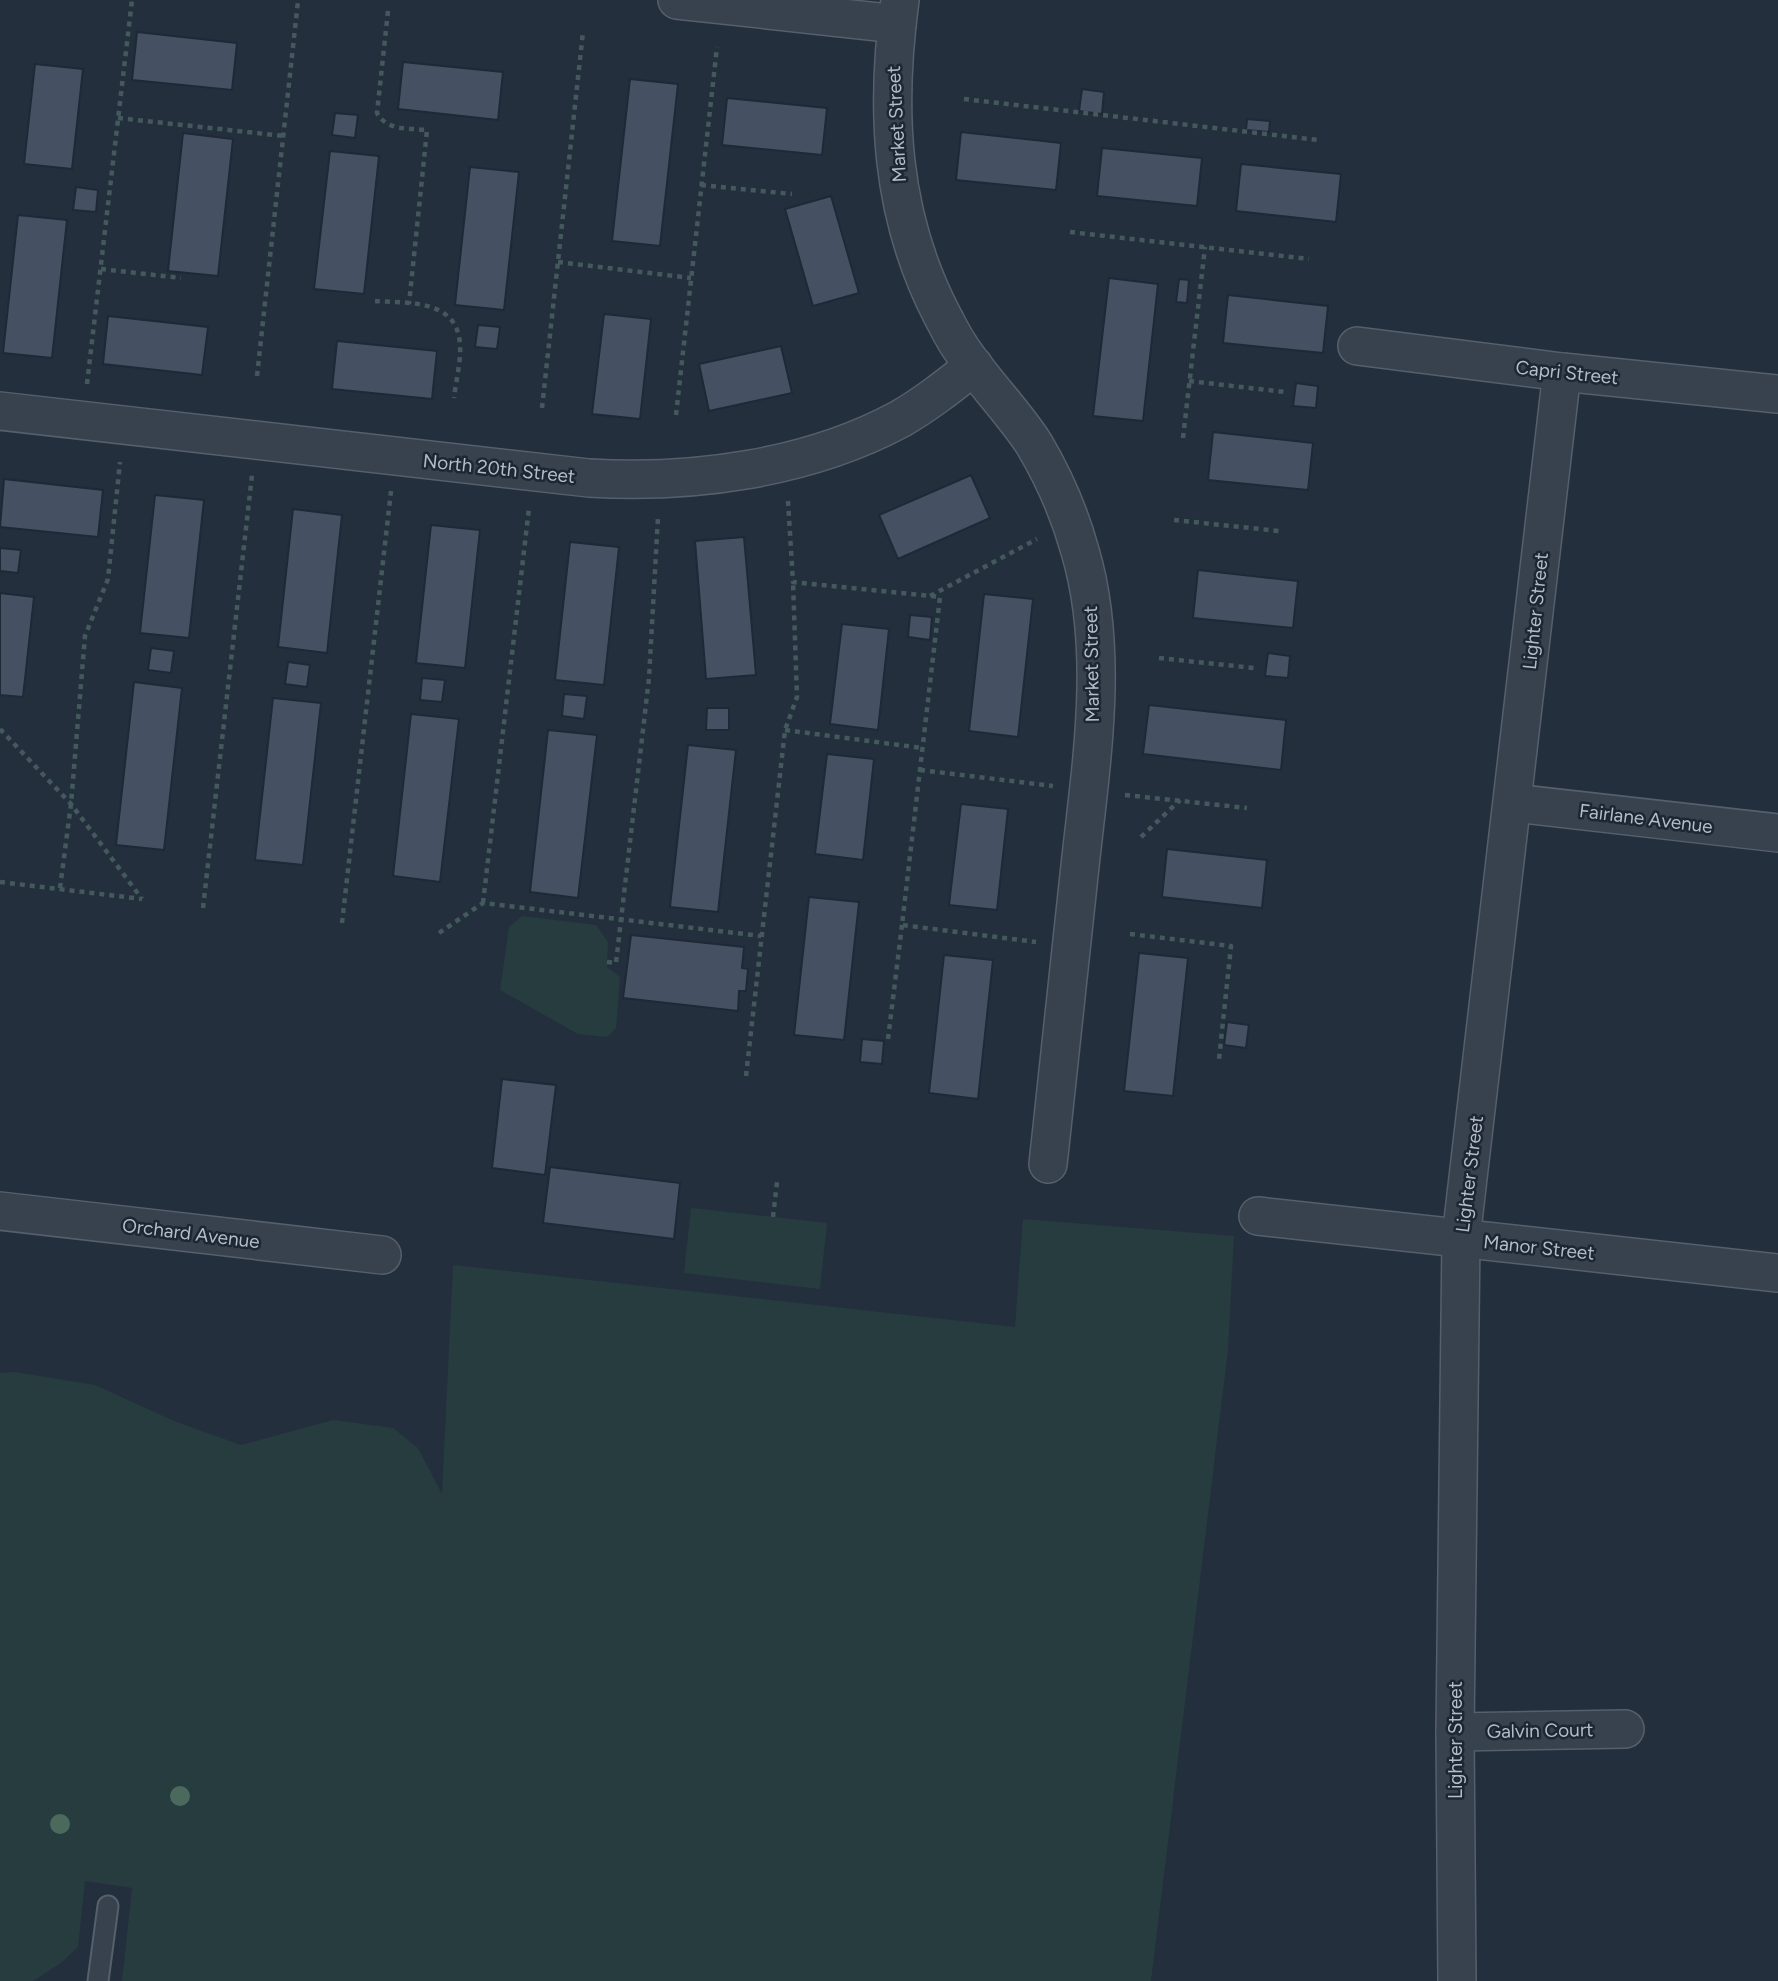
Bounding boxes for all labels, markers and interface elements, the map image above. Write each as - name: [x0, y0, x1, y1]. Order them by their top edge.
- street label: Market Street: [882, 65, 911, 183]
- street label: Capri Street: [1514, 356, 1620, 389]
- street label: North 20th Street: [422, 449, 576, 488]
- street label: Lighter Street: [1518, 551, 1553, 671]
- street label: Market Street: [1079, 605, 1104, 723]
- street label: Fairlane Avenue: [1578, 799, 1714, 838]
- street label: Lighter Street: [1451, 1114, 1488, 1234]
- street label: Orchard Avenue: [121, 1214, 261, 1253]
- street label: Manor Street: [1482, 1230, 1596, 1265]
- street label: Lighter Street: [1444, 1681, 1467, 1799]
- street label: Galvin Court: [1486, 1718, 1594, 1743]

